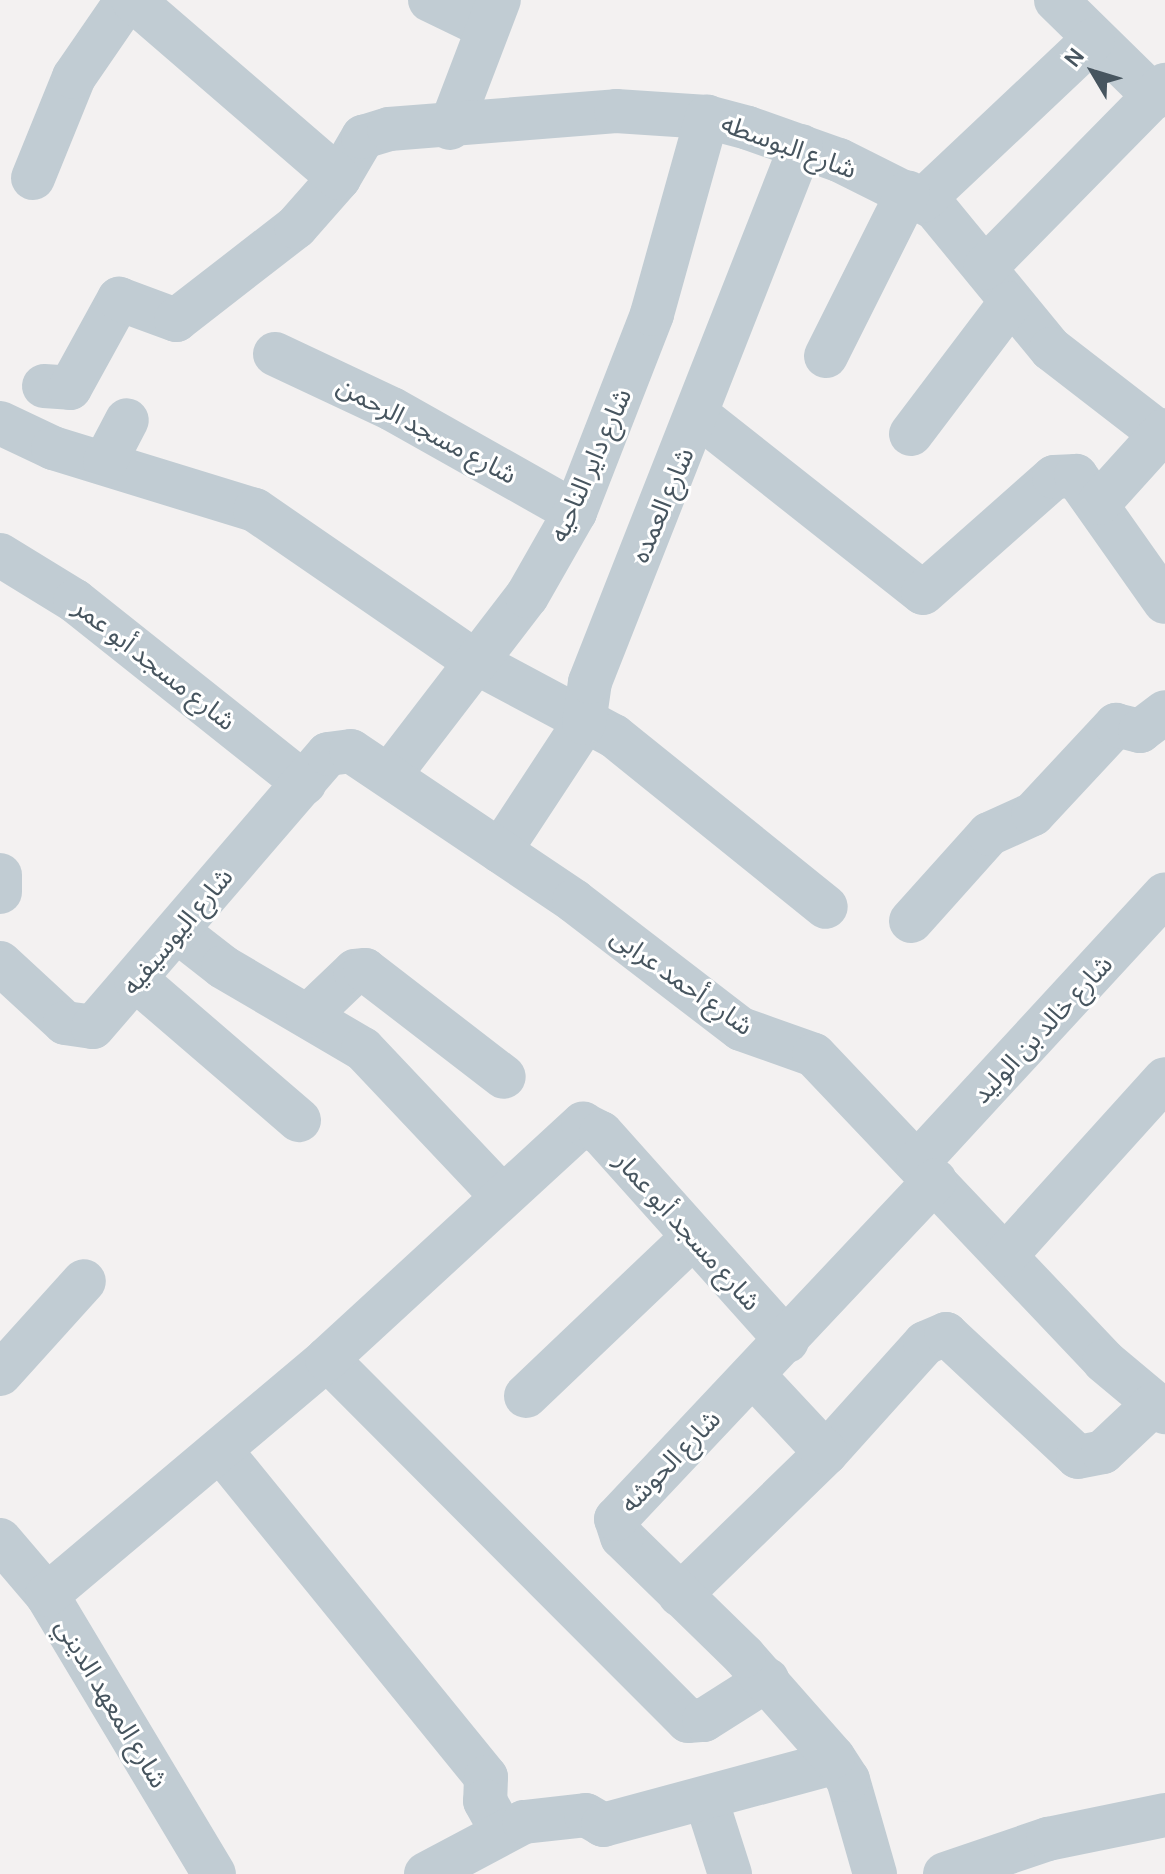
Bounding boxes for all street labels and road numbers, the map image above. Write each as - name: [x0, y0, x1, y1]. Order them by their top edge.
- street label: شارع البوسطه: [717, 107, 861, 185]
- street label: شارع مسجد الرحمن: [332, 370, 522, 490]
- street label: شارع داير الناحيه: [542, 383, 638, 547]
- street label: شارع العمده: [624, 443, 700, 567]
- street label: شارع مسجد أبو عمر: [68, 591, 242, 737]
- street label: شارع اليوسيفيه: [115, 861, 239, 1001]
- street label: شارع أحمد عرابى: [605, 920, 759, 1042]
- street label: شارع خالد بن الوليد: [965, 948, 1119, 1110]
- street label: شارع مسجد أبو عمار: [608, 1145, 768, 1317]
- street label: شارع الحوشه: [613, 1403, 727, 1519]
- street label: شارع المعهد الديني: [49, 1613, 175, 1793]

